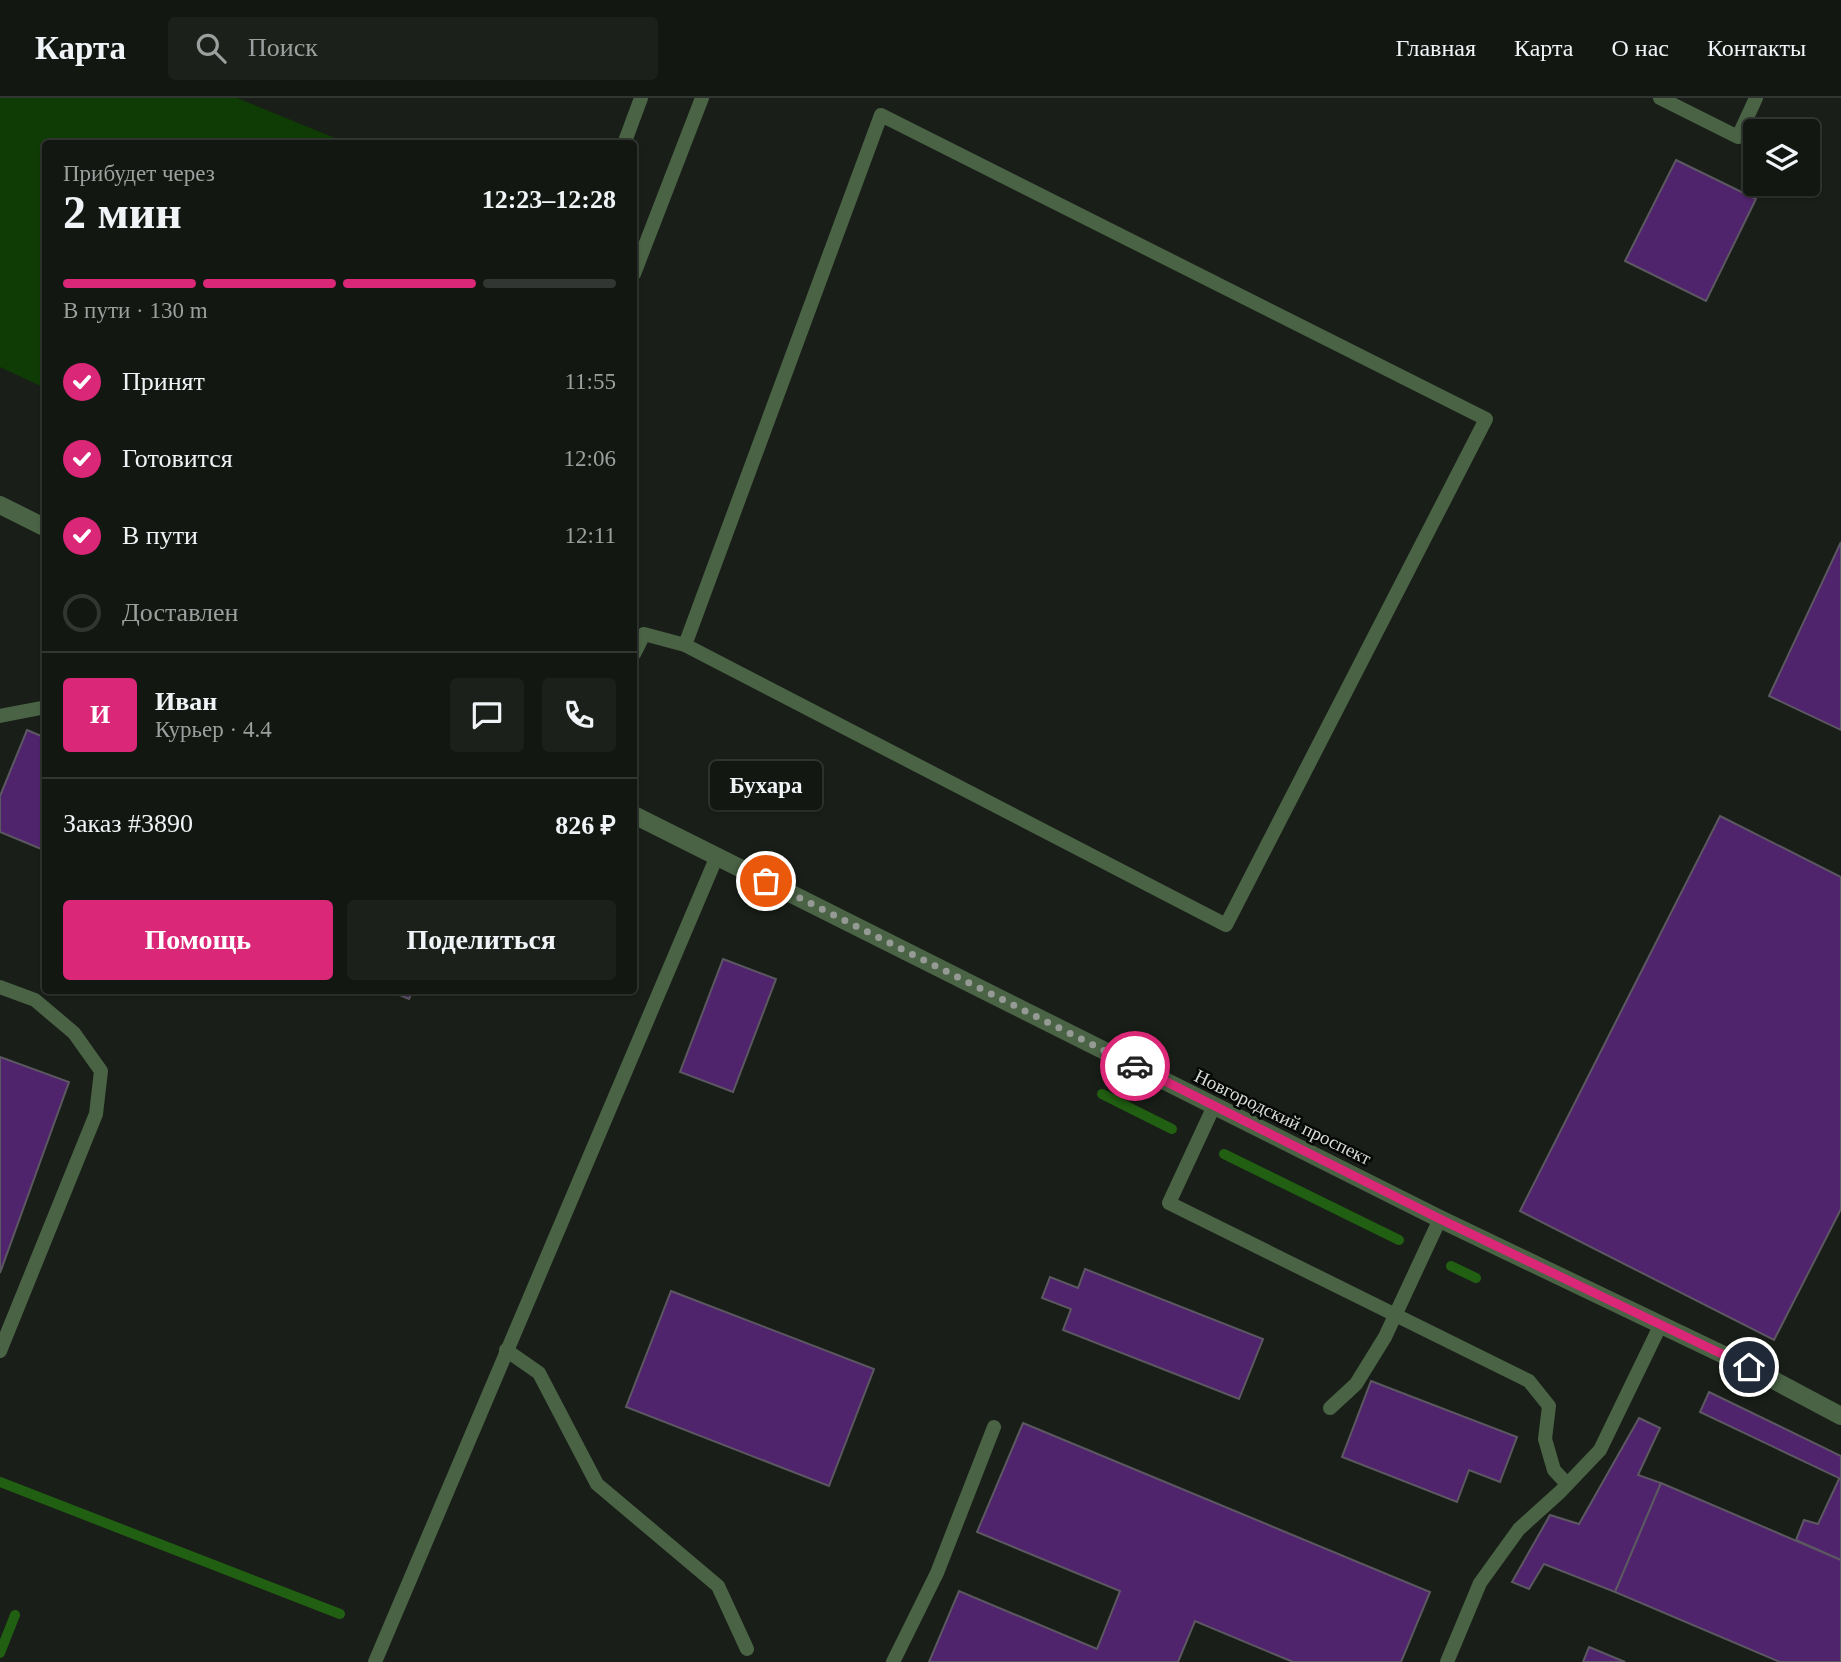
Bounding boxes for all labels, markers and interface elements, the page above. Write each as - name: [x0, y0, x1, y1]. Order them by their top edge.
- search box: [168, 17, 658, 80]
- icon: search: [192, 29, 230, 67]
- text: Карта: [35, 30, 126, 66]
- text: Поиск: [248, 33, 318, 62]
- text: Главная: [1395, 35, 1476, 61]
- text: Карта: [1514, 35, 1573, 61]
- text: О нас: [1611, 35, 1669, 61]
- text: Контакты: [1707, 35, 1806, 61]
- map controls: [1743, 119, 1820, 196]
- button: layers: [1743, 119, 1820, 196]
- text: Прибудет через: [63, 161, 215, 186]
- text: 12:23–12:28: [482, 185, 616, 214]
- text: 2 мин: [63, 187, 182, 238]
- text: В пути · 130 m: [63, 298, 208, 323]
- icon: check: [63, 363, 101, 401]
- text: Принят: [122, 367, 205, 396]
- text: 11:55: [564, 369, 616, 394]
- icon: check: [63, 440, 101, 478]
- text: Готовится: [122, 444, 233, 473]
- text: 12:06: [564, 446, 616, 471]
- icon: check: [63, 517, 101, 555]
- text: В пути: [122, 521, 198, 550]
- text: 12:11: [564, 523, 616, 548]
- text: Доставлен: [122, 598, 239, 627]
- button: chat: [450, 678, 524, 752]
- button: phone: [542, 678, 616, 752]
- text: Иван: [155, 687, 217, 716]
- text: И: [90, 700, 110, 729]
- text: Курьер · 4.4: [155, 717, 272, 742]
- callout: Бухара: [710, 762, 822, 811]
- text: Бухара: [729, 773, 803, 798]
- text: Заказ #3890: [63, 809, 193, 838]
- text: 826 ₽: [555, 811, 616, 840]
- pin: [736, 851, 796, 911]
- icon: bag: [747, 862, 785, 900]
- button: Помощь: [63, 900, 333, 980]
- button: Поделиться: [347, 900, 616, 980]
- courier: [1100, 1031, 1170, 1101]
- icon: car: [1116, 1047, 1154, 1085]
- street label: Новгородский проспект: [1191, 1065, 1375, 1169]
- pin: [1719, 1337, 1779, 1397]
- icon: home: [1730, 1348, 1768, 1386]

